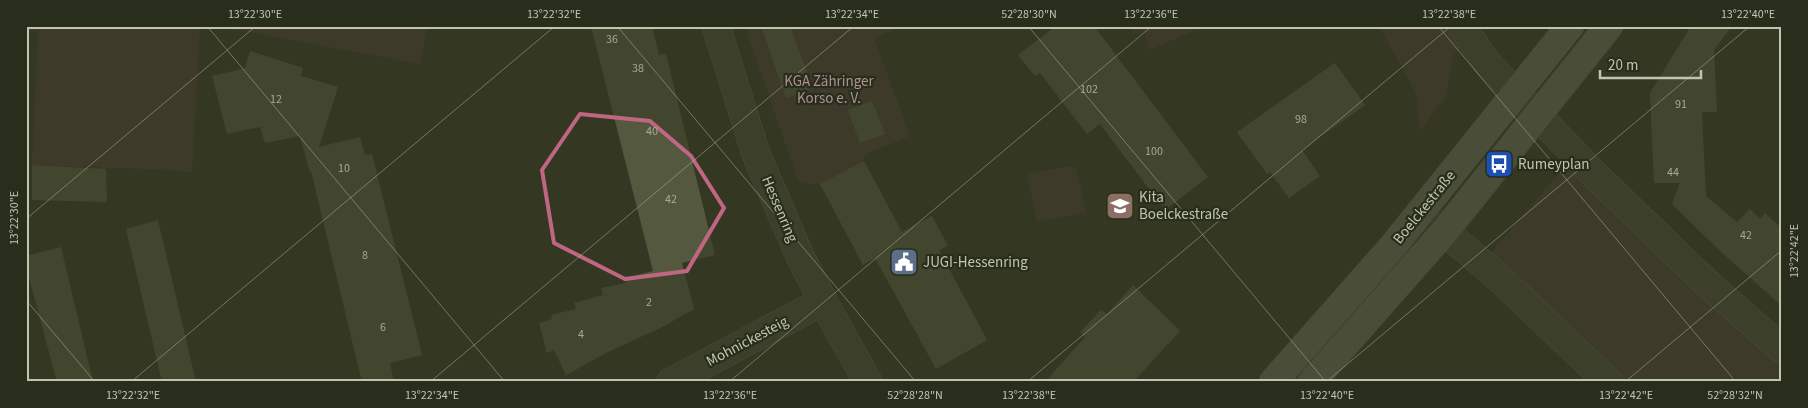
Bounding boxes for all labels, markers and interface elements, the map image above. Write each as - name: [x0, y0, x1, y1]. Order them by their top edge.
- text: 13°22'30"E: [228, 6, 282, 23]
- text: 13°22'32"E: [527, 6, 581, 23]
- text: 13°22'34"E: [825, 6, 879, 23]
- text: 52°28'30"N: [1001, 6, 1057, 23]
- text: 13°22'36"E: [1124, 6, 1178, 23]
- text: 13°22'38"E: [1422, 6, 1476, 23]
- text: 13°22'40"E: [1721, 6, 1775, 23]
- house number: 36: [606, 31, 618, 48]
- scale bar: [1600, 48, 1702, 80]
- text: 20 m: [1608, 55, 1638, 76]
- house number: 38: [632, 60, 644, 77]
- park label: KGA Zähringer Korso e. V.: [784, 71, 874, 109]
- house number: 102: [1080, 81, 1098, 98]
- house number: 12: [270, 91, 282, 108]
- house number: 91: [1675, 96, 1687, 113]
- house number: 98: [1295, 111, 1307, 128]
- house number: 40: [646, 123, 658, 140]
- house number: 100: [1145, 143, 1163, 160]
- bus stop icon: Rumeyplan: [1484, 149, 1514, 179]
- place label: Rumeyplan: [1518, 154, 1590, 175]
- house number: 10: [338, 160, 350, 177]
- house number: 44: [1667, 164, 1679, 181]
- street label: Boelckestraße: [1388, 166, 1461, 249]
- street label: Hessenring: [756, 173, 803, 246]
- place label: Kita Boelckestraße: [1139, 187, 1228, 225]
- text: 13°22'30"E: [6, 191, 23, 245]
- house number: 42: [665, 191, 677, 208]
- school or university icon: Kita Boelckestraße: [1105, 191, 1135, 221]
- text: 13°22'42"E: [1786, 224, 1803, 278]
- house number: 42: [1740, 227, 1752, 244]
- house number: 8: [362, 247, 368, 264]
- public building icon: JUGI-Hessenring: [889, 247, 919, 277]
- place label: JUGI-Hessenring: [923, 252, 1028, 273]
- house number: 2: [646, 294, 652, 311]
- street label: Mohnickesteig: [703, 311, 792, 372]
- house number: 6: [380, 319, 386, 336]
- house number: 4: [578, 326, 584, 343]
- text: 13°22'32"E: [106, 387, 160, 404]
- text: 13°22'34"E: [405, 387, 459, 404]
- text: 13°22'36"E: [703, 387, 757, 404]
- text: 52°28'28"N: [887, 387, 943, 404]
- text: 13°22'38"E: [1002, 387, 1056, 404]
- text: 13°22'40"E: [1300, 387, 1354, 404]
- text: 13°22'42"E: [1599, 387, 1653, 404]
- text: 52°28'32"N: [1707, 387, 1763, 404]

